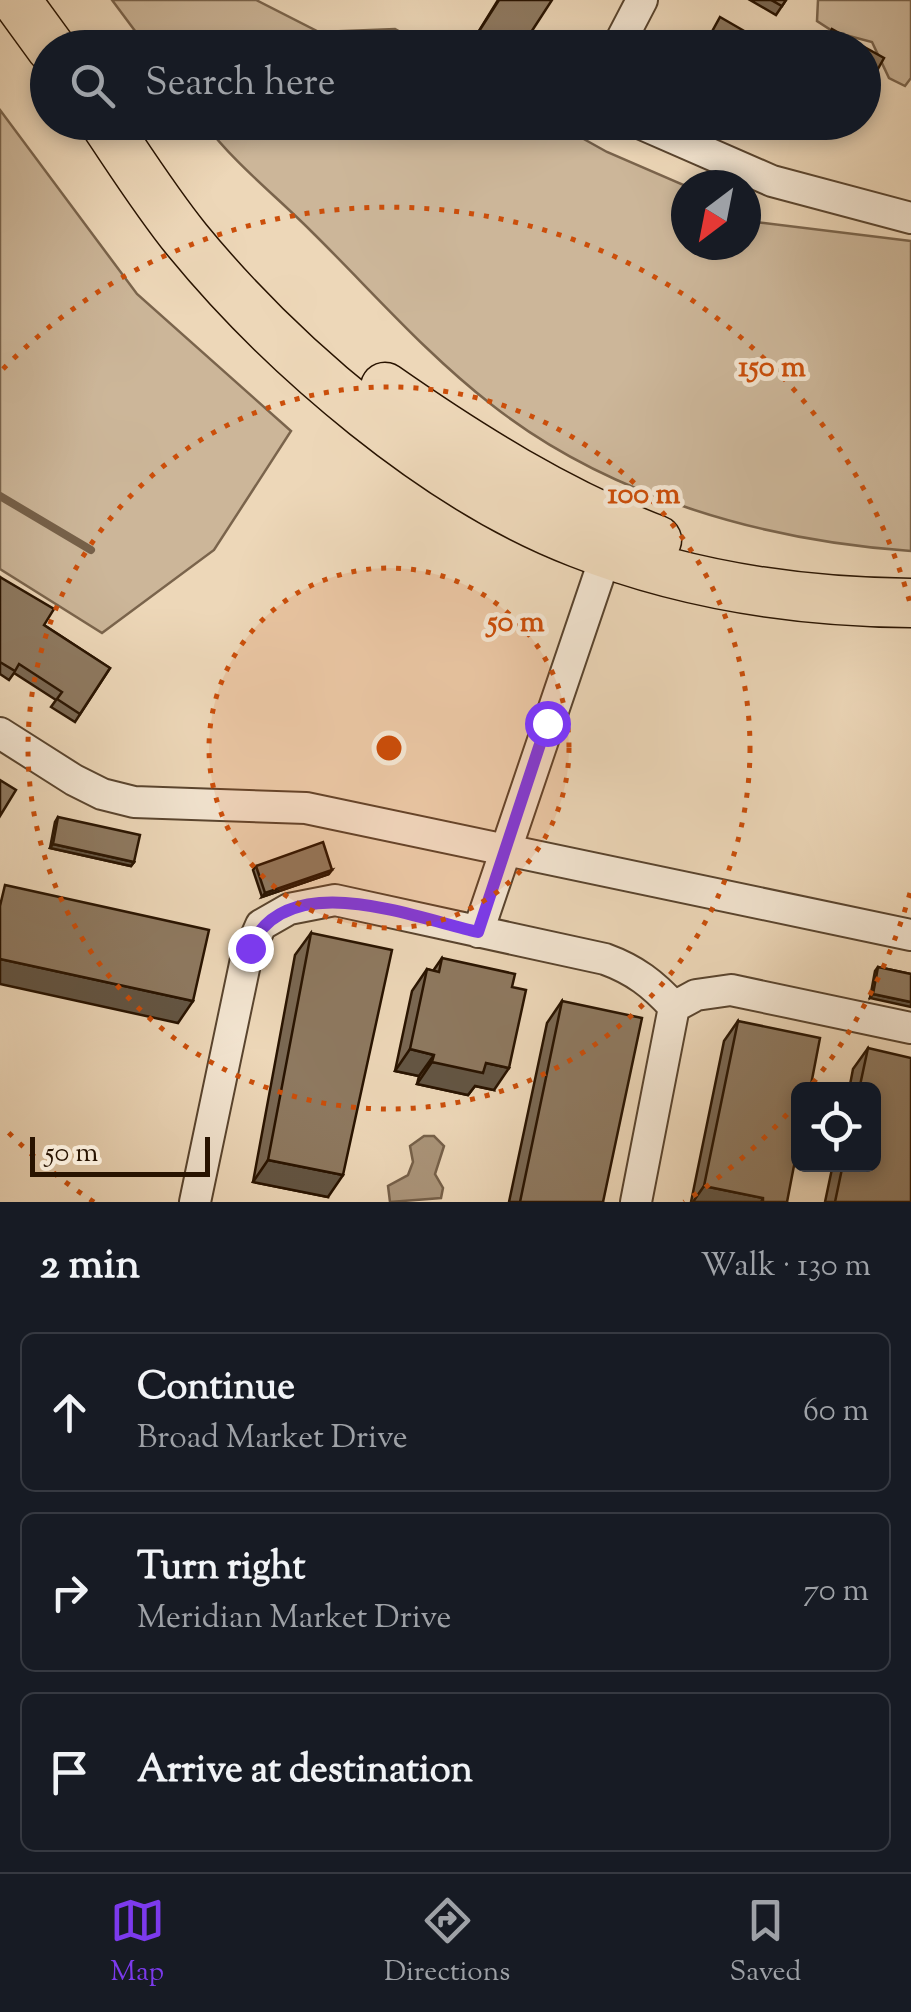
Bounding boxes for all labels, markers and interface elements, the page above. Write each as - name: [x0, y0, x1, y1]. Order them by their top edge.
- search box: [30, 30, 881, 140]
- icon: search: [65, 58, 120, 113]
- text: Search here: [145, 58, 336, 112]
- north arrow: [671, 170, 761, 260]
- text: 150 m: [738, 347, 806, 390]
- text: 100 m: [608, 474, 681, 517]
- text: 50 m: [485, 602, 545, 645]
- route start: [525, 701, 571, 747]
- centre of rings: [371, 730, 407, 766]
- route end: [228, 926, 274, 972]
- map controls: [791, 1082, 881, 1172]
- button: locate: [791, 1082, 881, 1172]
- scale bar: [30, 1132, 210, 1176]
- text: 50 m: [45, 1134, 99, 1174]
- text: 2 min: [40, 1237, 140, 1297]
- text: Walk · 130 m: [700, 1244, 871, 1290]
- text: Continue: [137, 1362, 295, 1416]
- icon: ahead: [42, 1385, 97, 1440]
- text: 60 m: [803, 1389, 869, 1435]
- text: Broad Market Drive: [137, 1416, 408, 1462]
- text: Turn right: [137, 1542, 305, 1596]
- icon: right: [42, 1565, 97, 1620]
- text: 70 m: [803, 1569, 869, 1615]
- text: Meridian Market Drive: [137, 1596, 451, 1642]
- icon: arrive: [42, 1745, 97, 1800]
- text: Arrive at destination: [137, 1745, 473, 1799]
- tab: Map: [110, 1893, 165, 1993]
- tab: Directions: [384, 1893, 510, 1993]
- tab: Saved: [729, 1893, 801, 1993]

